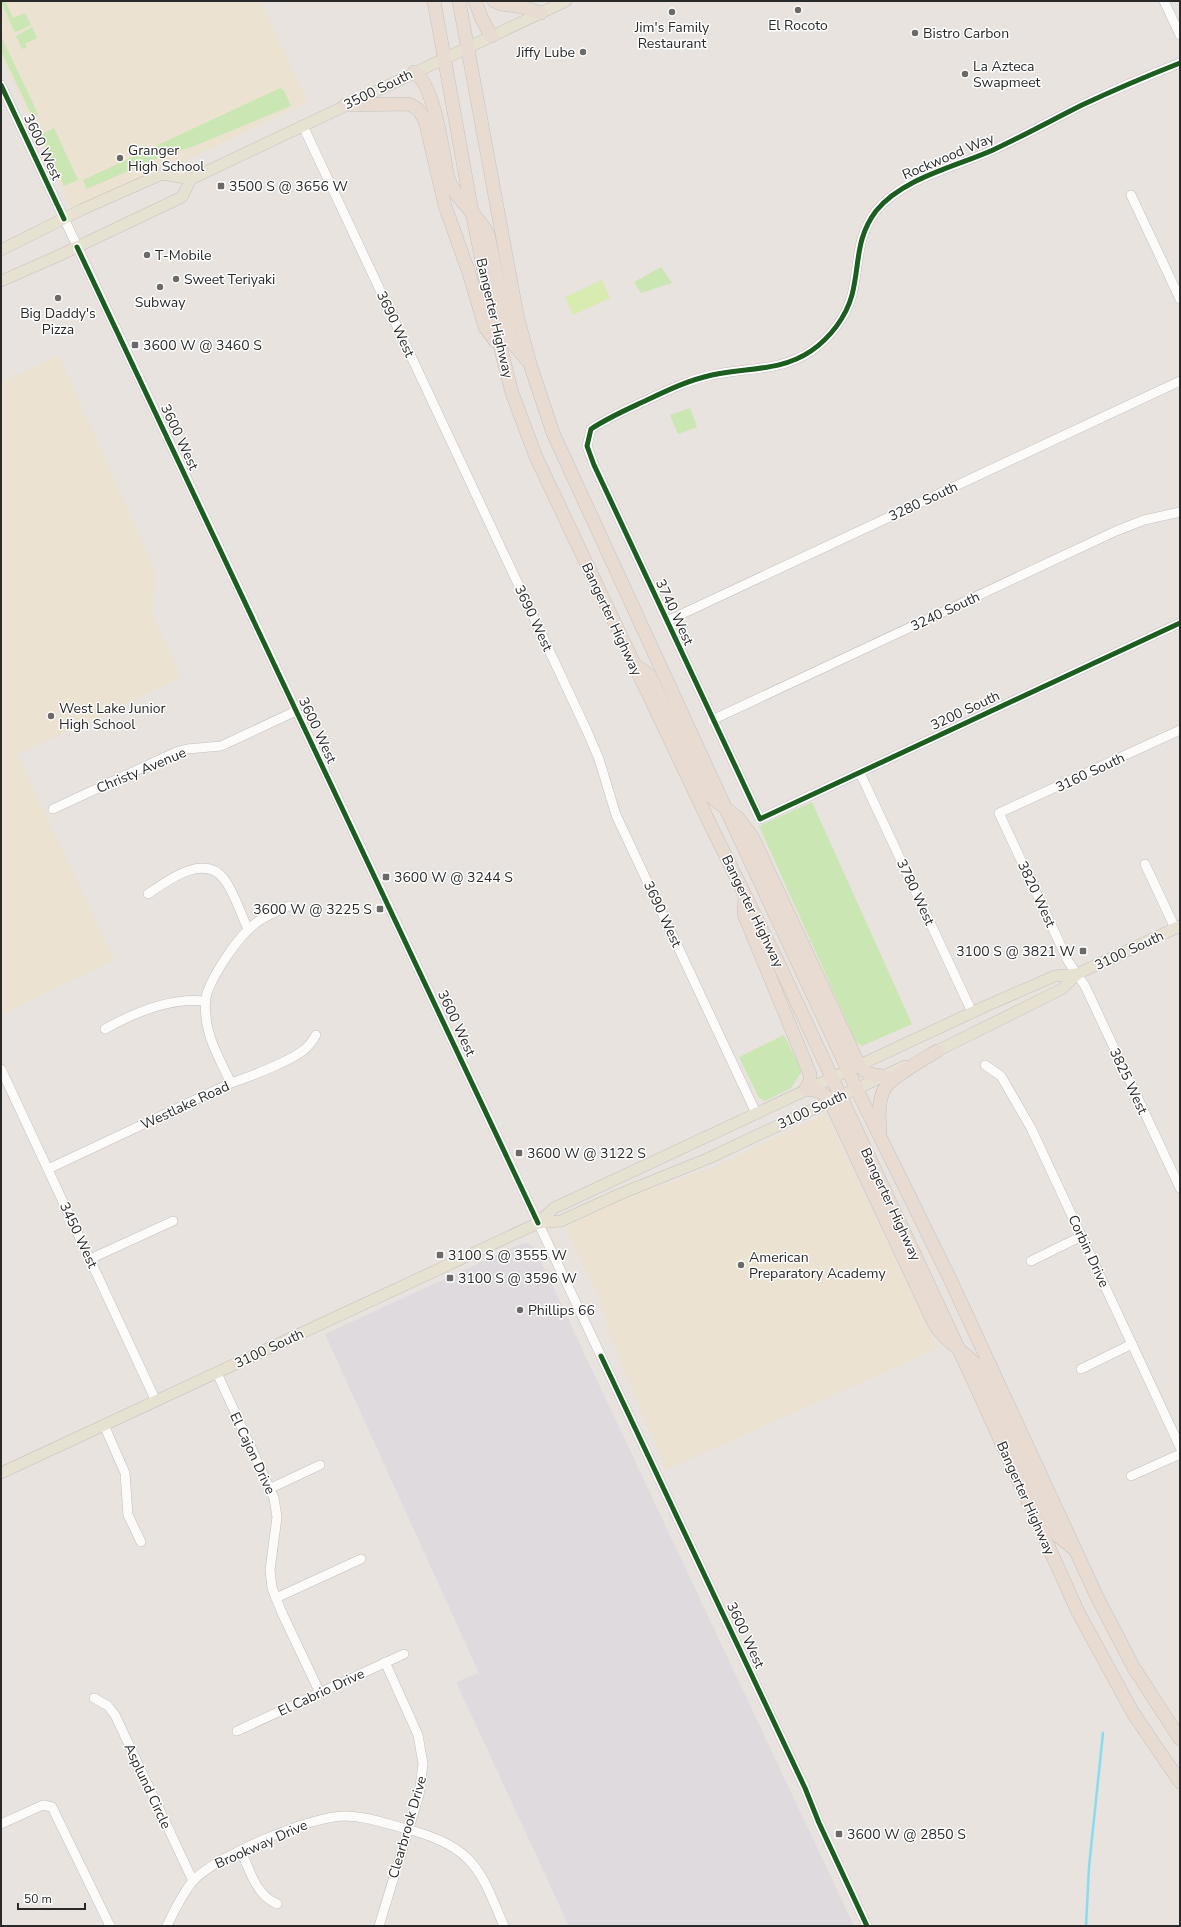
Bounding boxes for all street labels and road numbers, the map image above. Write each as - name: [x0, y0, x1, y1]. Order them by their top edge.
- street label: 3500 South: [341, 65, 416, 114]
- street label: 3600 West: [19, 111, 66, 183]
- street label: Rockwood Way: [899, 128, 998, 184]
- street label: Bangerter Highway: [471, 256, 518, 381]
- street label: 3690 West: [372, 288, 419, 360]
- street label: 3600 West: [156, 401, 203, 473]
- street label: 3280 South: [886, 477, 961, 526]
- street label: Bangerter Highway: [577, 559, 646, 680]
- street label: 3740 West: [651, 576, 698, 648]
- street label: 3690 West: [510, 582, 557, 654]
- street label: 3240 South: [908, 587, 983, 636]
- street label: 3200 South: [928, 686, 1003, 735]
- street label: 3600 West: [294, 694, 341, 766]
- street label: Christy Avenue: [93, 743, 189, 798]
- street label: 3160 South: [1053, 748, 1128, 797]
- street label: Bangerter Highway: [717, 852, 788, 971]
- street label: 3780 West: [892, 856, 939, 928]
- street label: 3820 West: [1013, 858, 1060, 930]
- street label: 3690 West: [639, 878, 686, 950]
- street label: 3100 South: [1092, 926, 1167, 975]
- street label: 3600 West: [433, 987, 480, 1059]
- street label: 3825 West: [1105, 1045, 1152, 1117]
- street label: Westlake Road: [138, 1077, 233, 1134]
- street label: 3100 South: [775, 1085, 850, 1134]
- street label: Bangerter Highway: [856, 1144, 925, 1265]
- street label: 3450 West: [55, 1199, 102, 1271]
- street label: Corbin Drive: [1063, 1212, 1114, 1291]
- street label: 3100 South: [232, 1324, 307, 1373]
- street label: El Cajon Drive: [225, 1409, 280, 1497]
- street label: Bangerter Highway: [992, 1438, 1060, 1559]
- street label: 3600 West: [722, 1599, 769, 1671]
- street label: El Cabrio Drive: [275, 1664, 368, 1721]
- street label: Asplund Circle: [119, 1740, 176, 1832]
- street label: Clearbrook Drive: [384, 1774, 431, 1881]
- street label: Brookway Drive: [212, 1815, 311, 1873]

